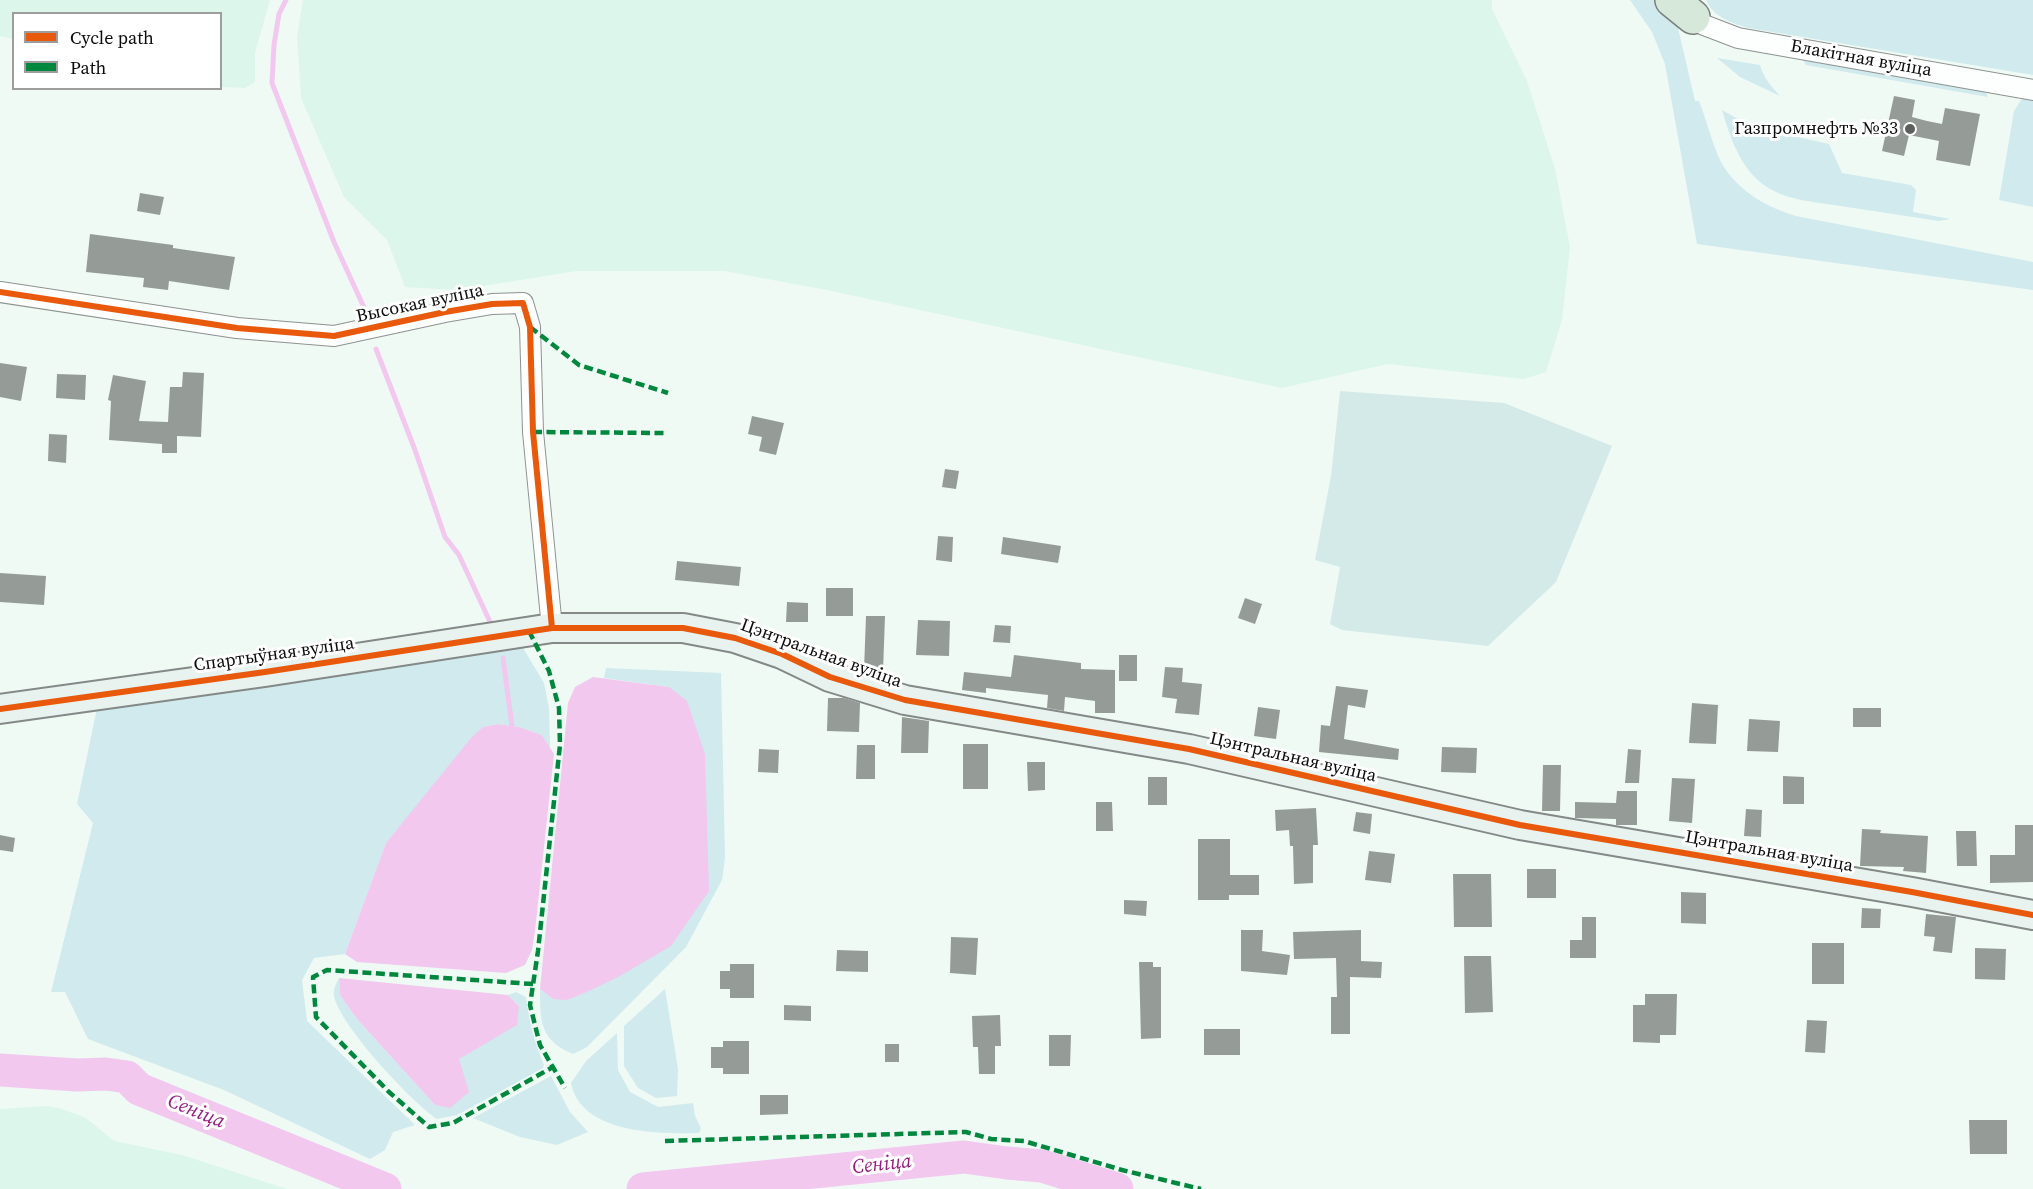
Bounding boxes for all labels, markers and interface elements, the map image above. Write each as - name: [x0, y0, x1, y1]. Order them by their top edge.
- legend: [12, 12, 222, 90]
- text: Cycle path: [70, 25, 154, 50]
- street label: Блакітная вуліца: [1789, 36, 1933, 82]
- text: Path: [70, 55, 106, 80]
- place label: Газпромнефть №33: [1734, 118, 1898, 140]
- marker: Газпромнефть №33: [1903, 122, 1917, 136]
- street label: Высокая вуліца: [354, 280, 486, 328]
- street label: Цэнтральная вуліца: [737, 615, 905, 693]
- street label: Спартыўная вуліца: [192, 633, 356, 677]
- street label: Цэнтральная вуліца: [1208, 728, 1378, 788]
- street label: Цэнтральная вуліца: [1683, 827, 1855, 877]
- water label: Сеніца: [164, 1090, 228, 1134]
- water label: Сеніца: [851, 1150, 913, 1180]

